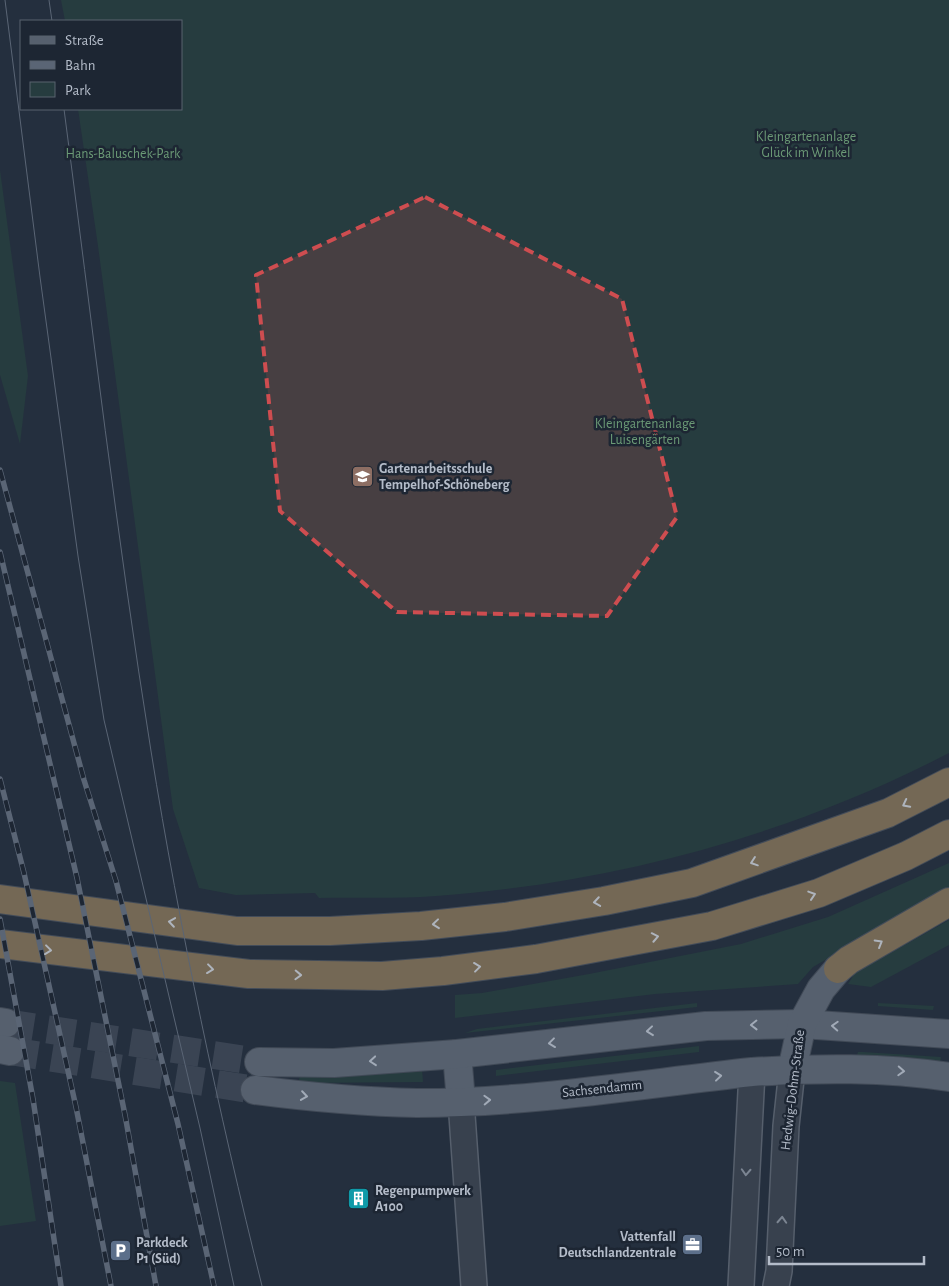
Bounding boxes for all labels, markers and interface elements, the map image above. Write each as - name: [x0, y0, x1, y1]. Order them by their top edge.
- legend: [20, 20, 182, 110]
- text: Straße: [65, 33, 104, 48]
- text: Bahn: [65, 58, 95, 73]
- text: Park: [65, 83, 91, 98]
- park label: Kleingartenanlage Glück im Winkel: [756, 130, 856, 160]
- park label: Hans-Baluschek-Park: [66, 147, 181, 161]
- park label: Kleingartenanlage Luisengärten: [595, 417, 695, 447]
- place label: Gartenarbeitsschule Tempelhof-Schöneberg: [379, 462, 511, 492]
- school or university icon: Gartenarbeitsschule Tempelhof-Schöneberg: [351, 464, 375, 488]
- one-way arrow: [902, 798, 911, 808]
- one-way arrow: [750, 856, 758, 866]
- one-way arrow: [807, 891, 815, 901]
- one-way arrow: [592, 897, 601, 907]
- one-way arrow: [167, 917, 175, 928]
- one-way arrow: [431, 918, 439, 929]
- one-way arrow: [651, 933, 659, 943]
- one-way arrow: [874, 939, 883, 949]
- one-way arrow: [44, 944, 53, 954]
- one-way arrow: [474, 962, 482, 973]
- one-way arrow: [206, 963, 214, 974]
- one-way arrow: [294, 970, 302, 980]
- one-way arrow: [750, 1019, 758, 1030]
- one-way arrow: [831, 1020, 839, 1031]
- one-way arrow: [645, 1026, 653, 1037]
- street label: Hedwig-Dohm-Straße: [779, 1029, 807, 1151]
- one-way arrow: [548, 1037, 556, 1048]
- one-way arrow: [369, 1055, 377, 1066]
- one-way arrow: [897, 1066, 905, 1077]
- one-way arrow: [714, 1071, 722, 1082]
- street label: Sachsendamm: [562, 1078, 643, 1100]
- one-way arrow: [299, 1091, 308, 1101]
- one-way arrow: [484, 1095, 491, 1105]
- one-way arrow: [740, 1168, 751, 1176]
- place label: Regenpumpwerk A100: [375, 1184, 471, 1214]
- building icon: Regenpumpwerk A100: [347, 1186, 371, 1210]
- one-way arrow: [776, 1216, 787, 1224]
- place label: Vattenfall Deutschlandzentrale: [559, 1230, 676, 1260]
- office icon: Vattenfall Deutschlandzentrale: [680, 1232, 704, 1256]
- scale bar: [769, 1234, 924, 1266]
- place label: Parkdeck P1 (Süd): [136, 1236, 188, 1266]
- parking icon: Parkdeck P1 (Süd): [108, 1238, 132, 1262]
- text: 50 m: [776, 1244, 805, 1259]

